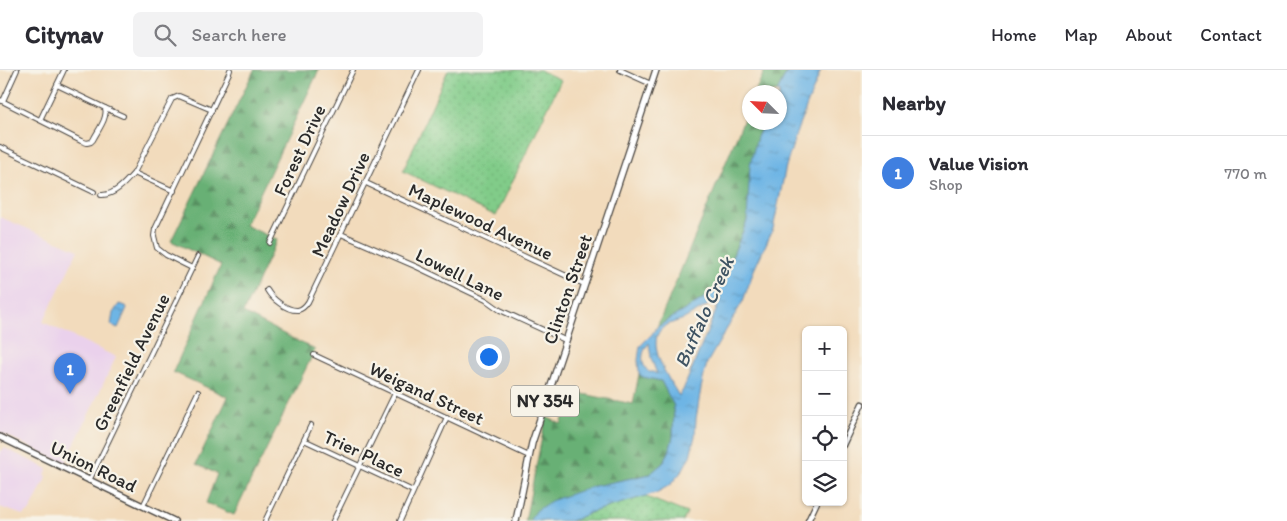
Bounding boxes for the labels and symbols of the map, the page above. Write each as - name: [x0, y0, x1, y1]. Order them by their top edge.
- north arrow: [742, 85, 787, 130]
- street label: Forest Drive: [268, 101, 331, 200]
- street label: Meadow Drive: [306, 148, 375, 261]
- street label: Maplewood Avenue: [405, 178, 557, 265]
- street label: Clinton Street: [538, 231, 597, 347]
- street label: Lowell Lane: [412, 243, 508, 306]
- water label: Buffalo Creek: [669, 251, 740, 371]
- street label: Greenfield Avenue: [88, 290, 175, 435]
- your location: [476, 344, 502, 370]
- pin: 1: [54, 353, 86, 394]
- street label: Weigand Street: [366, 357, 488, 430]
- road number: NY 354: [511, 386, 579, 416]
- street label: Trier Place: [320, 425, 408, 482]
- street label: Union Road: [47, 436, 141, 498]

